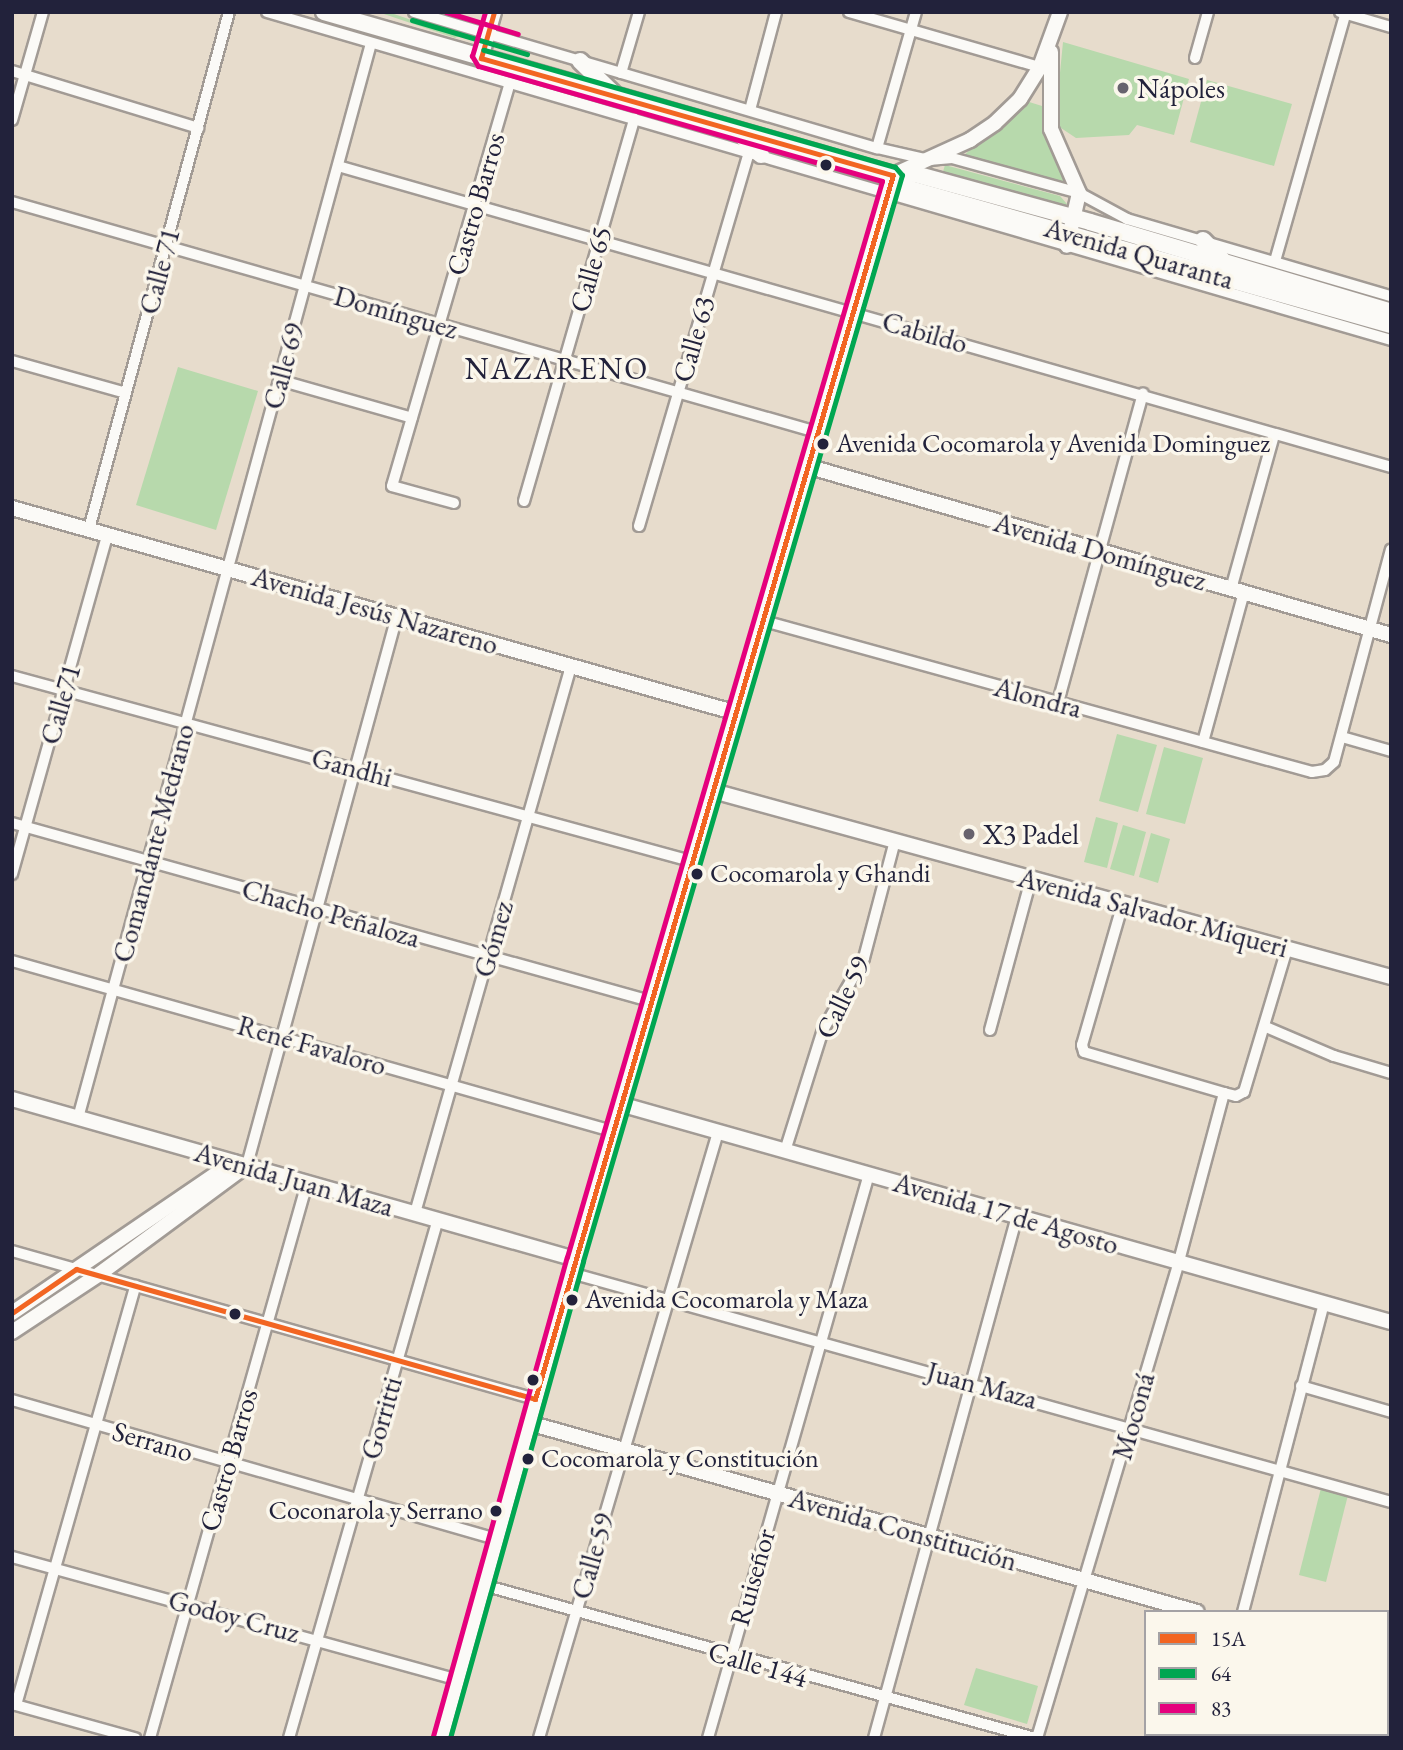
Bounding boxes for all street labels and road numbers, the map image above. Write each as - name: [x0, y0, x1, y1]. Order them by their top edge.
- street label: Castro Barros: [439, 129, 511, 279]
- street label: Avenida Quaranta: [1041, 210, 1237, 296]
- street label: Calle 65: [562, 222, 618, 316]
- street label: Calle 71: [131, 224, 187, 318]
- street label: Domínguez: [330, 278, 462, 346]
- street label: Calle 63: [665, 292, 721, 386]
- street label: Cabildo: [879, 304, 971, 360]
- street label: Calle 69: [255, 319, 311, 413]
- street label: Avenida Domínguez: [990, 505, 1210, 597]
- street label: Avenida Jesús Nazareno: [248, 559, 502, 661]
- street label: Calle71: [33, 660, 87, 748]
- street label: Alondra: [990, 669, 1086, 725]
- street label: Comandante Medrano: [105, 720, 201, 966]
- street label: Gandhi: [308, 740, 396, 794]
- street label: Avenida Salvador Miqueri: [1014, 860, 1292, 964]
- street label: Chacho Peñaloza: [238, 872, 424, 954]
- street label: Gómez: [466, 897, 520, 981]
- street label: Calle 59: [808, 950, 876, 1044]
- street label: René Favaloro: [234, 1008, 390, 1082]
- street label: Avenida Juan Maza: [191, 1135, 397, 1223]
- street label: Avenida 17 de Agosto: [889, 1165, 1123, 1261]
- street label: Juan Maza: [923, 1354, 1041, 1416]
- street label: Moconá: [1105, 1369, 1161, 1463]
- street label: Gorritti: [353, 1373, 409, 1463]
- street label: Castro Barros: [192, 1385, 264, 1535]
- street label: Serrano: [109, 1413, 197, 1469]
- street label: Avenida Constitución: [785, 1480, 1021, 1578]
- street label: Calle 59: [564, 1509, 620, 1603]
- street label: Ruiseñor: [722, 1525, 782, 1629]
- street label: Godoy Cruz: [165, 1582, 303, 1650]
- street label: Calle 144: [705, 1634, 811, 1694]

